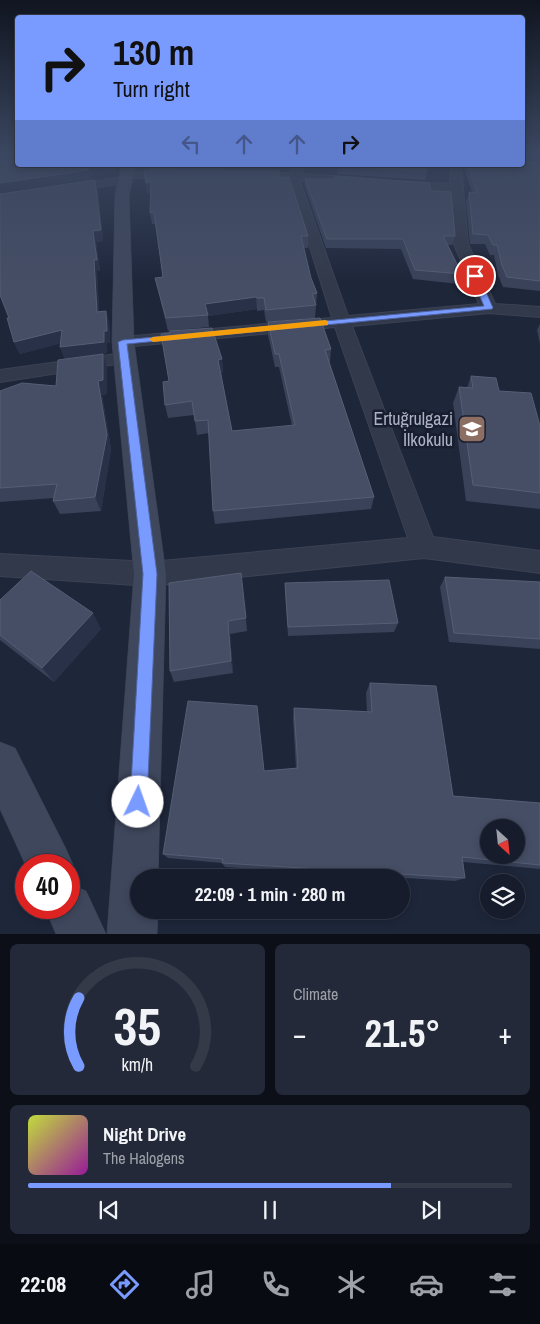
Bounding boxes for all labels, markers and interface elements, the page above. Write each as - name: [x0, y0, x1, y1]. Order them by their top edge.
- text: 130 m: [113, 29, 194, 76]
- icon: right: [30, 35, 95, 100]
- text: Turn right: [113, 74, 190, 104]
- icon: left: [177, 130, 205, 158]
- icon: ahead: [230, 130, 258, 158]
- icon: ahead: [283, 130, 311, 158]
- icon: right: [336, 130, 364, 158]
- pin: [454, 255, 496, 297]
- icon: arrive: [461, 262, 489, 290]
- place label: Ertuğrulgazi İlkokulu: [373, 406, 453, 452]
- school or university icon: Ertuğrulgazi İlkokulu: [457, 414, 487, 444]
- position arrow: [111, 775, 163, 827]
- north arrow: [480, 819, 525, 864]
- map controls: [480, 819, 525, 919]
- speed limit sign: 40: [15, 854, 80, 919]
- button: layers: [480, 874, 525, 919]
- text: 22:09 · 1 min · 280 m: [195, 881, 345, 907]
- text: Climate: [293, 983, 338, 1005]
- text: 35: [114, 991, 161, 1061]
- text: 21.5°: [365, 1008, 440, 1059]
- text: −: [293, 1015, 306, 1053]
- text: +: [499, 1015, 512, 1053]
- text: km/h: [122, 1053, 153, 1077]
- text: Night Drive: [103, 1121, 186, 1147]
- text: The Halogens: [103, 1147, 185, 1169]
- icon: previous: [95, 1196, 123, 1224]
- icon: pause: [256, 1196, 284, 1224]
- icon: next: [417, 1196, 445, 1224]
- icon: directions: [107, 1267, 142, 1302]
- icon: music: [183, 1267, 218, 1302]
- icon: phone: [258, 1267, 293, 1302]
- icon: climate: [334, 1267, 369, 1302]
- icon: car: [409, 1267, 444, 1302]
- icon: filters: [485, 1267, 520, 1302]
- text: 22:08: [20, 1269, 66, 1299]

